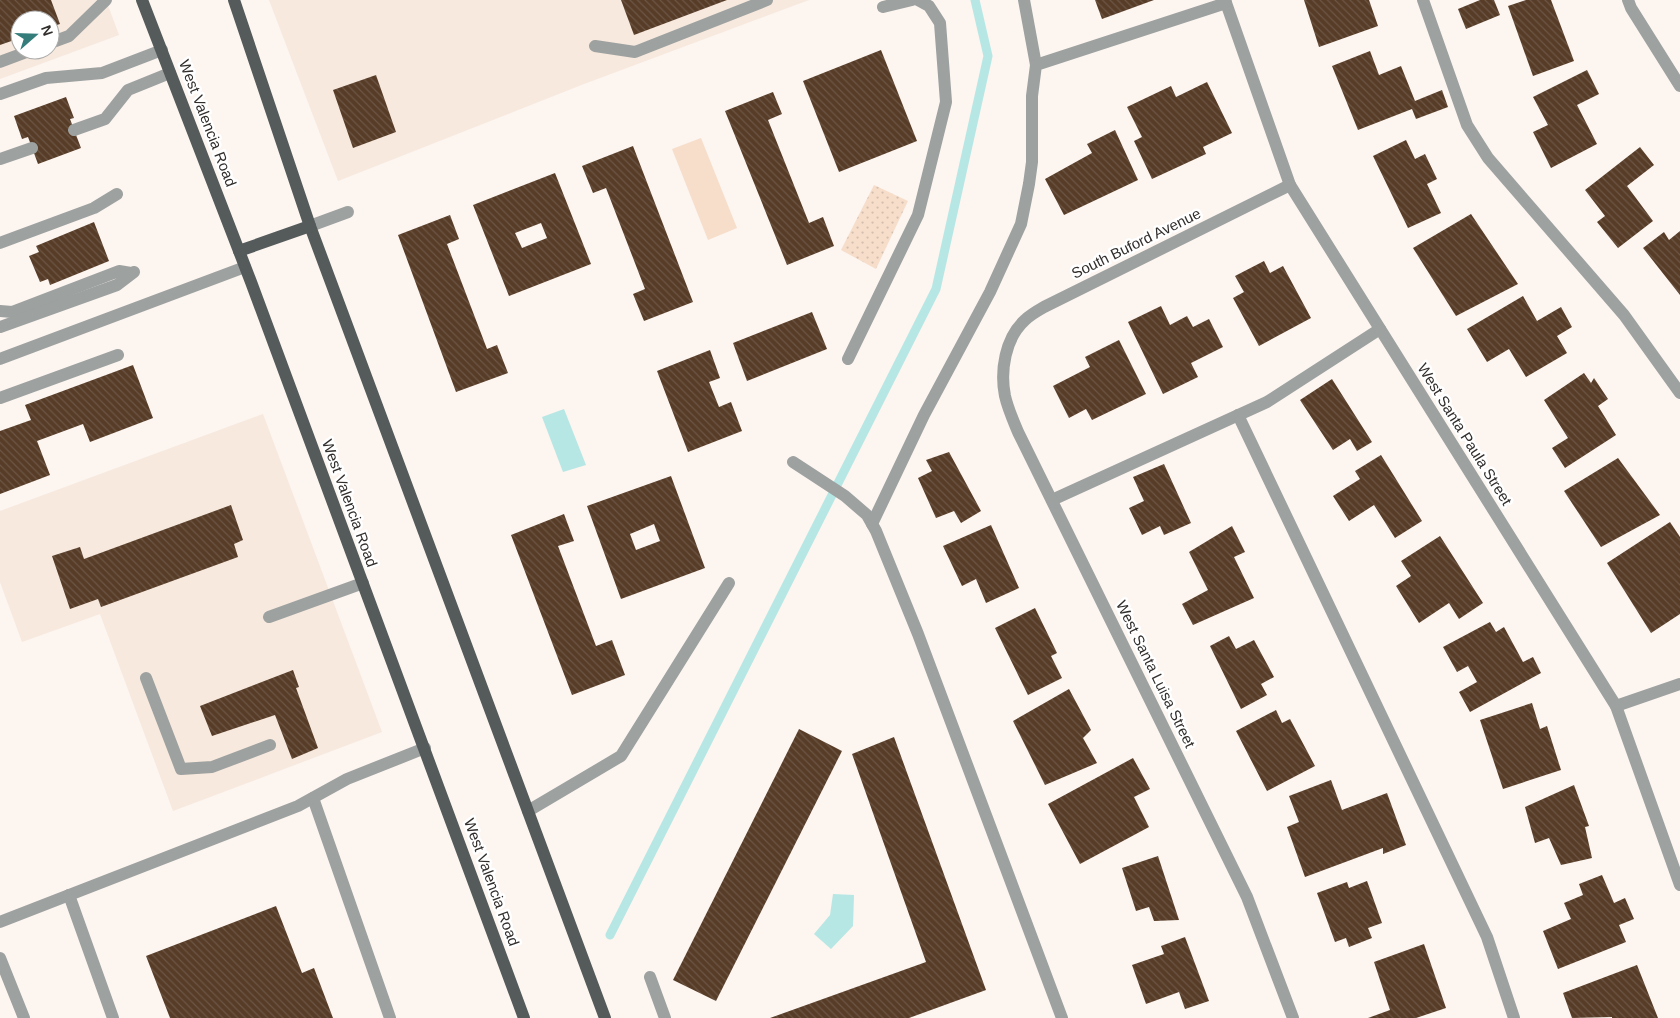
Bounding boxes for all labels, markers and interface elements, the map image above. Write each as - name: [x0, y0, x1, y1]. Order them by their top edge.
- north arrow: [10, 10, 60, 60]
- text: N: [38, 23, 56, 38]
- street label: West Valencia Road: [176, 57, 240, 189]
- street label: South Buford Avenue: [1069, 204, 1203, 282]
- street label: West Santa Paula Street: [1414, 360, 1516, 509]
- street label: West Valencia Road: [319, 437, 381, 569]
- street label: West Santa Luisa Street: [1113, 598, 1199, 751]
- street label: West Valencia Road: [461, 816, 523, 948]

